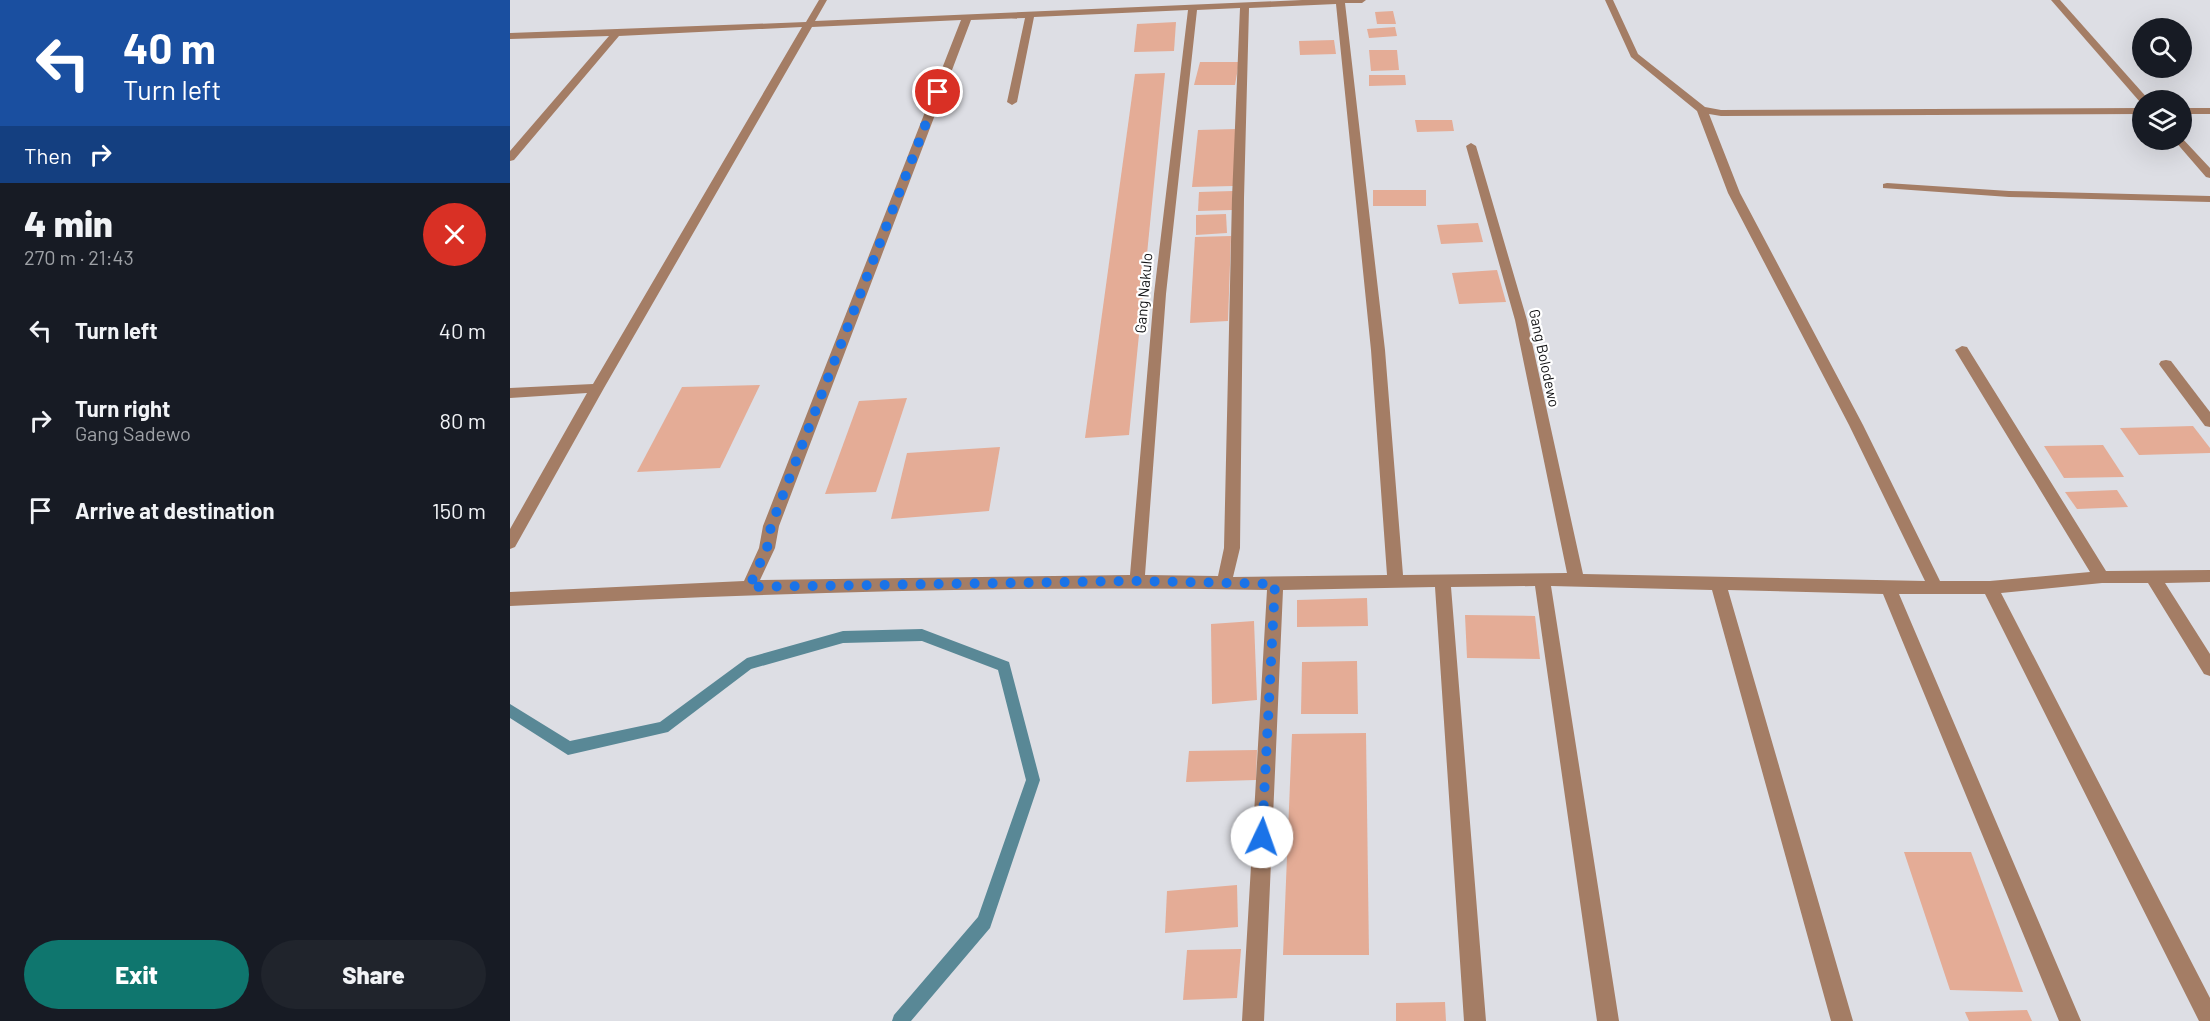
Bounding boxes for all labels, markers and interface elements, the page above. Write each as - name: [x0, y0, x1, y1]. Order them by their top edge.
- map controls: [2132, 18, 2192, 150]
- button: search: [2132, 18, 2192, 78]
- text: 40 m: [123, 22, 216, 72]
- icon: left: [24, 24, 102, 102]
- pin: [912, 66, 963, 117]
- text: Turn left: [123, 73, 221, 105]
- icon: arrive: [921, 75, 954, 108]
- button: layers: [2132, 90, 2192, 150]
- icon: right: [84, 138, 117, 171]
- text: Then: [24, 142, 72, 168]
- text: 4 min: [24, 201, 113, 244]
- button: close: [423, 203, 486, 266]
- text: 270 m · 21:43: [24, 245, 134, 269]
- street label: Gang Nakulo: [1131, 252, 1155, 334]
- street label: Gang Bolodewo: [1526, 307, 1564, 409]
- icon: left: [24, 314, 57, 347]
- text: Turn left: [75, 317, 158, 343]
- text: 40 m: [439, 317, 486, 343]
- text: Turn right: [75, 395, 170, 421]
- icon: right: [24, 404, 57, 437]
- text: 80 m: [440, 407, 486, 433]
- text: Gang Sadewo: [75, 421, 191, 445]
- icon: arrive: [24, 494, 57, 527]
- text: Arrive at destination: [75, 497, 274, 523]
- text: 150 m: [432, 497, 486, 523]
- position arrow: [1230, 805, 1294, 869]
- button: Exit: [24, 940, 249, 1009]
- button: Share: [261, 940, 486, 1009]

